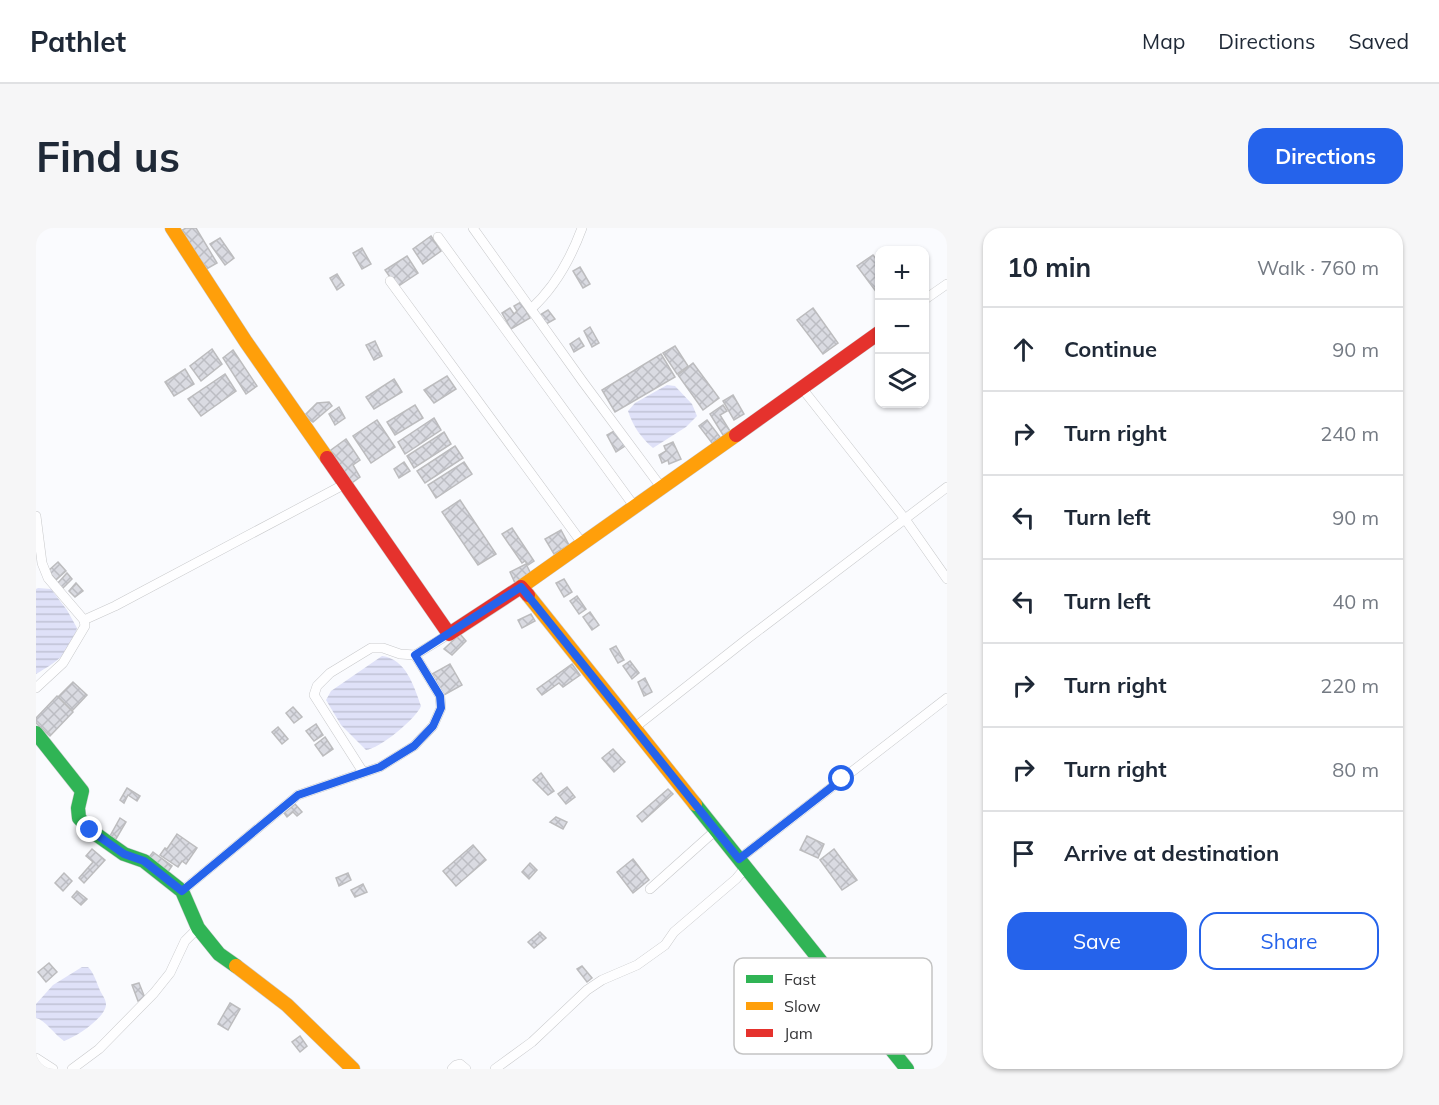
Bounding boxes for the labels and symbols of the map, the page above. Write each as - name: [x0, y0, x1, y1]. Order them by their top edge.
- route start: [828, 765, 854, 791]
- route end: [76, 816, 102, 842]
- legend: [734, 958, 932, 1054]
- text: Fast: [784, 969, 816, 989]
- text: Slow: [784, 996, 821, 1016]
- text: Jam: [784, 1023, 813, 1043]

